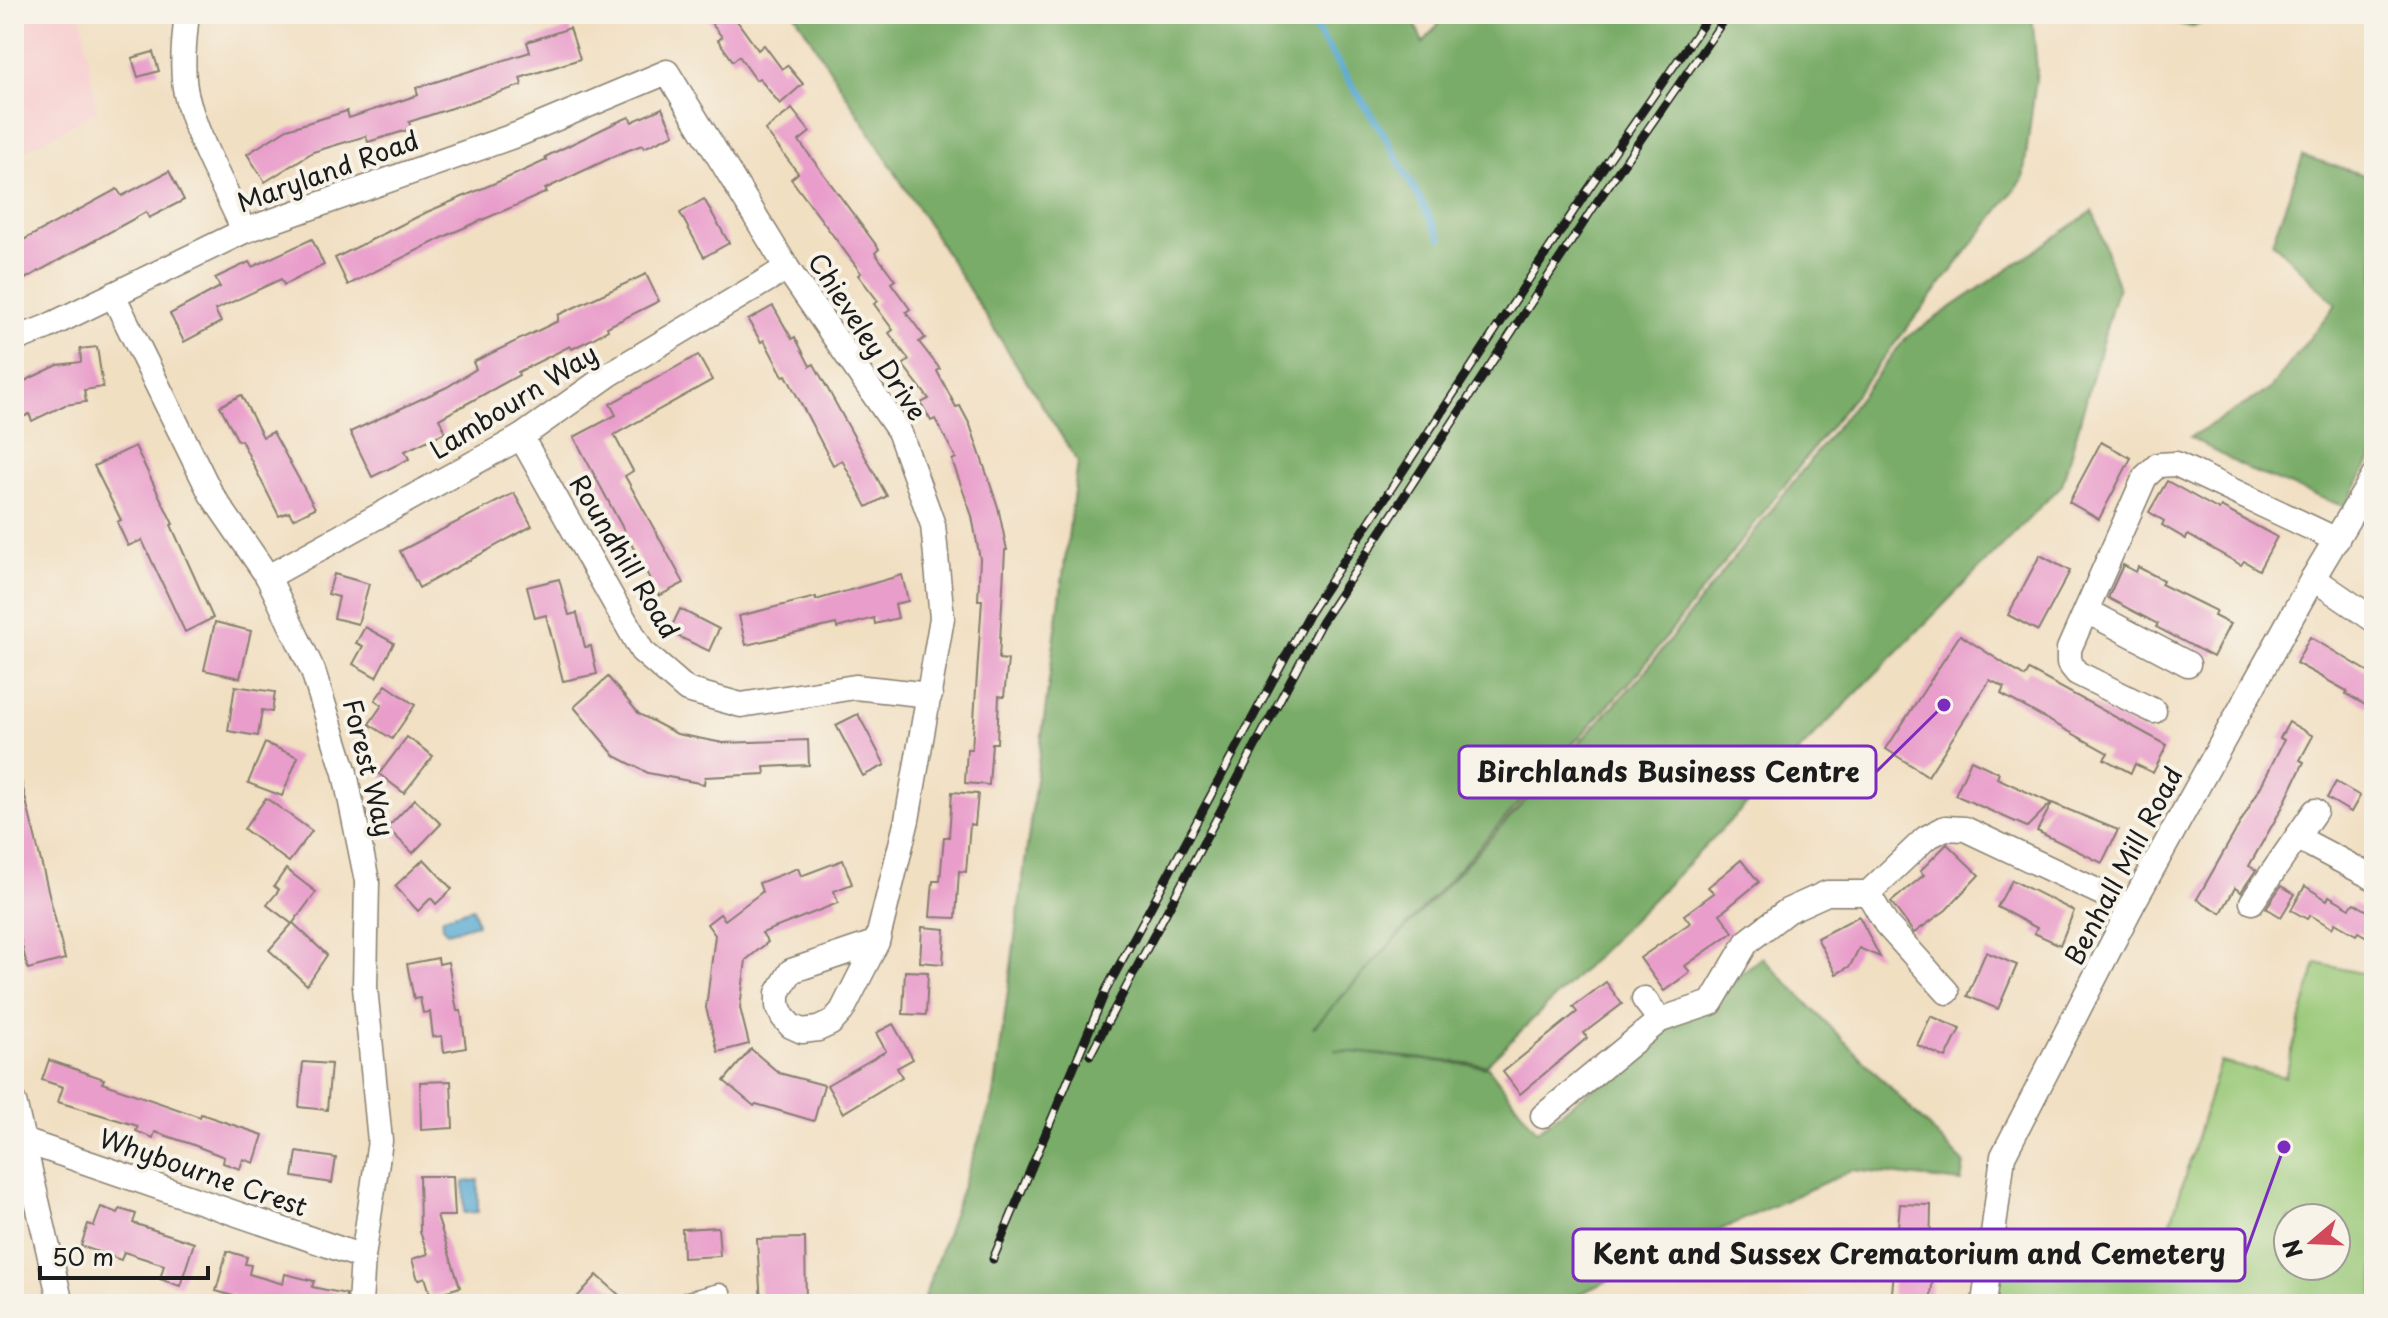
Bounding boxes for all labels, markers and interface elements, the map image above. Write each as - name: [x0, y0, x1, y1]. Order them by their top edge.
- street label: Maryland Road: [231, 120, 424, 222]
- street label: Chieveley Drive: [799, 244, 937, 428]
- street label: Lambourn Way: [422, 333, 605, 468]
- street label: Roundhill Road: [561, 467, 690, 646]
- street label: Forest Way: [334, 695, 405, 841]
- callout: Birchlands Business Centre: [1459, 746, 1876, 798]
- text: Birchlands Business Centre: [1476, 749, 1860, 792]
- street label: Benhall Mill Road: [2054, 759, 2191, 971]
- street label: Whybourne Crest: [94, 1118, 313, 1225]
- north arrow: [2272, 1202, 2352, 1282]
- callout: Kent and Sussex Crematorium and Cemetery: [1573, 1229, 2245, 1281]
- scale bar: [40, 1230, 208, 1280]
- text: Kent and Sussex Crematorium and Cemetery: [1592, 1231, 2226, 1274]
- text: N: [2273, 1235, 2310, 1263]
- text: 50 m: [52, 1238, 114, 1274]

